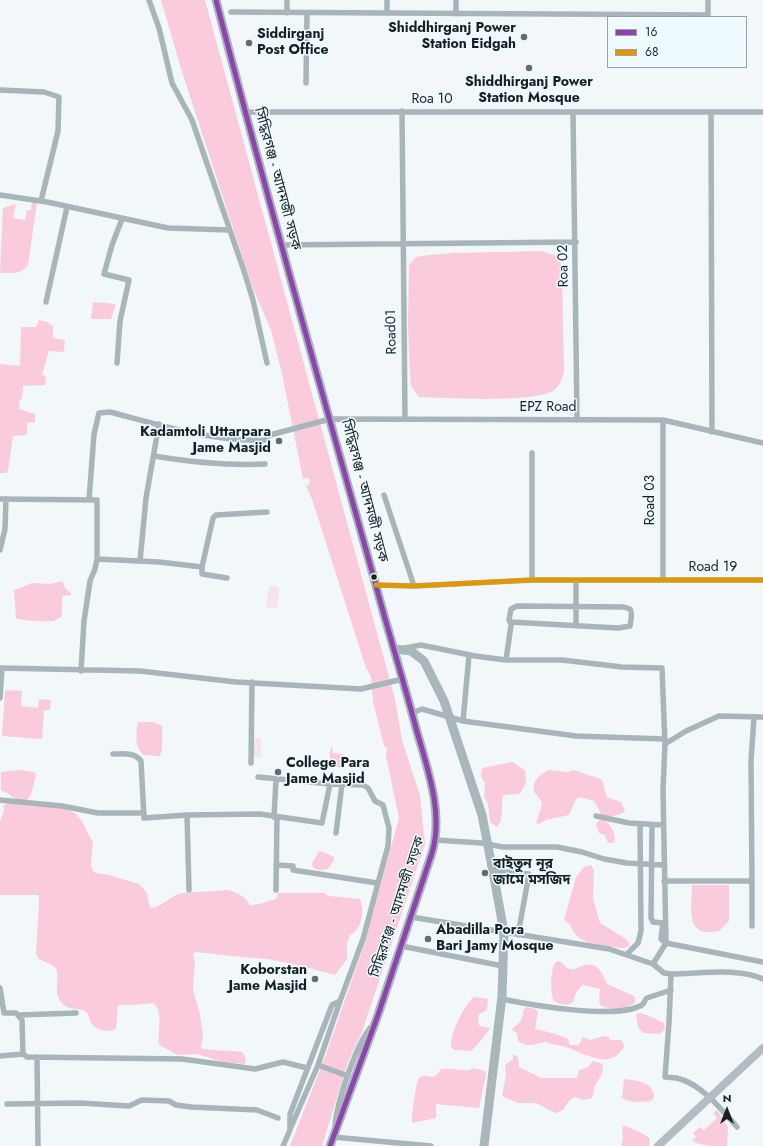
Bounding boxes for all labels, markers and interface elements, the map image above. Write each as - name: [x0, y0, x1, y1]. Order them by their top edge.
- legend: [607, 16, 747, 68]
- place label: Shiddhirganj Power Station Eidgah: [388, 21, 516, 54]
- text: 16: [645, 23, 657, 41]
- place label: Siddirganj Post Office: [257, 27, 329, 60]
- marker: Shiddhirganj Power Station Eidgah: [519, 32, 529, 42]
- marker: Siddirganj Post Office: [244, 38, 254, 48]
- text: 68: [645, 43, 658, 61]
- marker: Shiddhirganj Power Station Mosque: [524, 63, 534, 73]
- place label: Shiddhirganj Power Station Mosque: [465, 75, 593, 108]
- street label: Roa 10: [411, 92, 453, 108]
- street label: সিদ্ধিরগঞ্জ - আদমজী সড়ক: [250, 106, 304, 252]
- street label: Roa 02: [555, 244, 573, 288]
- street label: Road01: [383, 309, 401, 355]
- street label: EPZ Road: [520, 400, 576, 416]
- street label: সিদ্ধিরগঞ্জ - আদমজী সড়ক: [337, 418, 391, 564]
- place label: Kadamtoli Uttarpara Jame Masjid: [140, 425, 271, 458]
- marker: Kadamtoli Uttarpara Jame Masjid: [274, 436, 284, 446]
- street label: Road 03: [643, 475, 659, 525]
- street label: Road 19: [689, 560, 737, 576]
- unlabelled marker: [369, 572, 379, 582]
- place label: College Para Jame Masjid: [286, 756, 370, 788]
- marker: College Para Jame Masjid: [273, 767, 283, 777]
- street label: সিদ্ধিরগঞ্জ - আদমজী সড়ক: [367, 834, 429, 980]
- place label: বাইতুন নূর জামে মসজিদ: [493, 857, 570, 890]
- marker: বাইতুন নূর জামে মসজিদ: [480, 868, 490, 878]
- place label: Abadilla Pora Bari Jamy Mosque: [436, 923, 554, 956]
- marker: Abadilla Pora Bari Jamy Mosque: [423, 934, 433, 944]
- place label: Koborstan Jame Masjid: [228, 963, 307, 996]
- marker: Koborstan Jame Masjid: [310, 974, 320, 984]
- north arrow: [707, 1090, 747, 1130]
- text: N: [723, 1090, 731, 1106]

